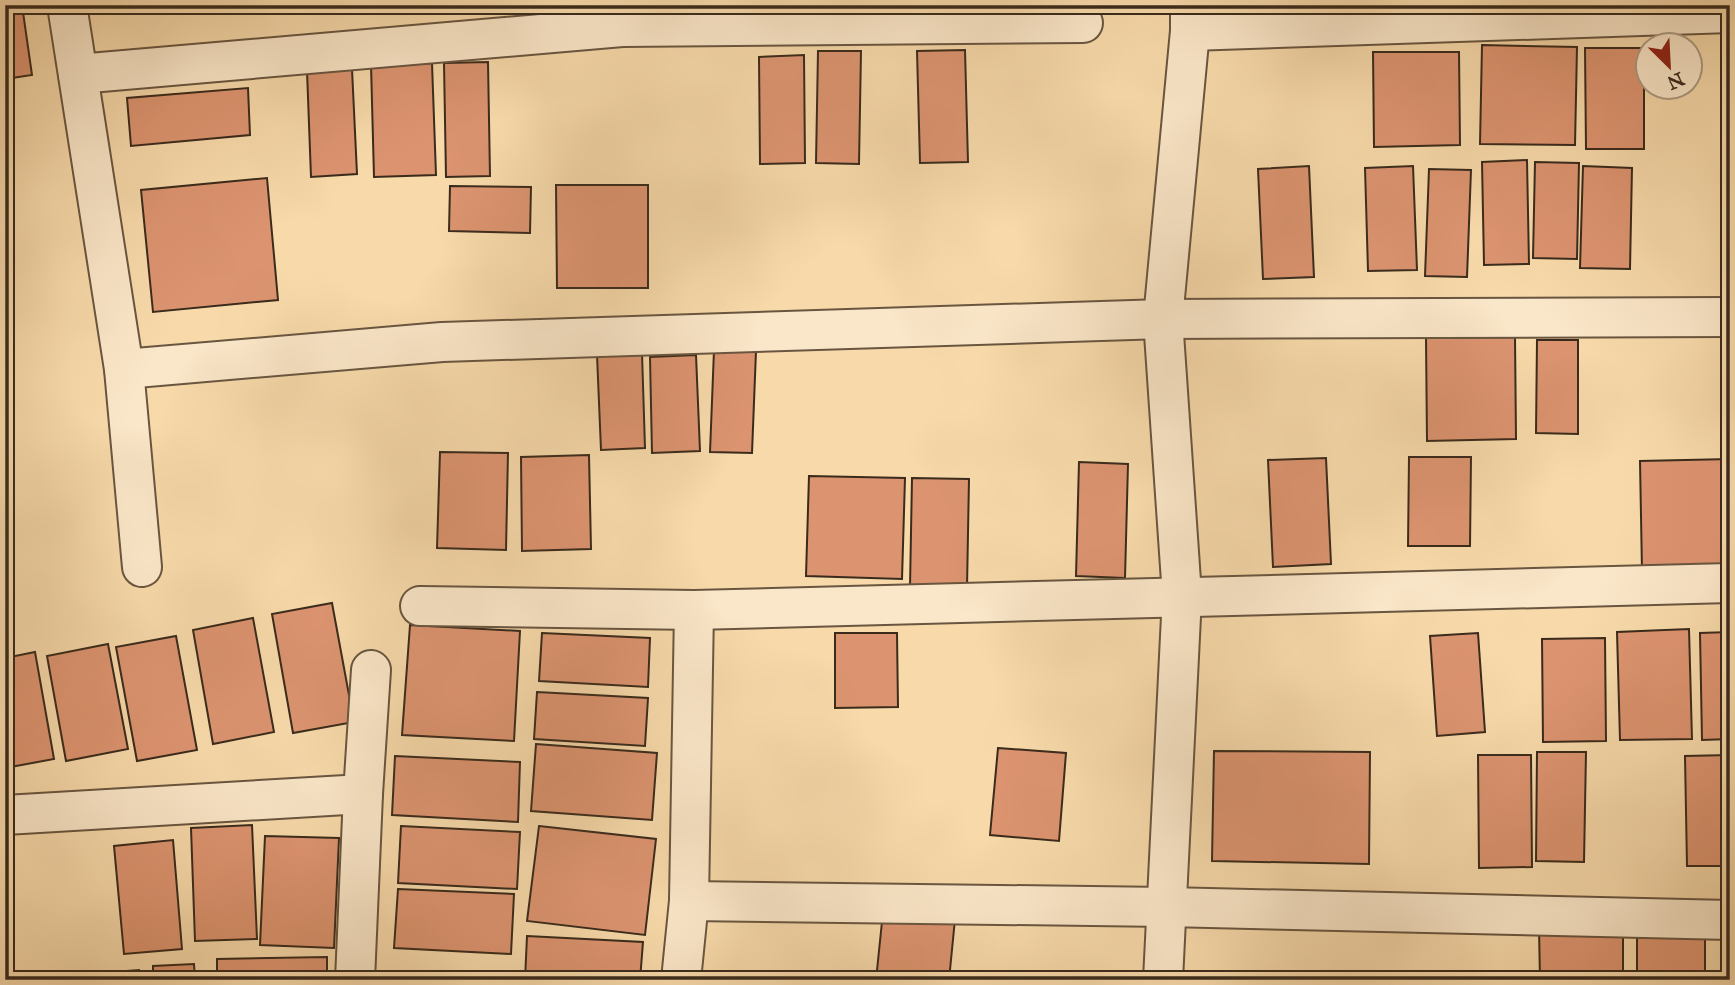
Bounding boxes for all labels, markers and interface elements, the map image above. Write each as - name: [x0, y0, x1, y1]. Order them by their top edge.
- north arrow: [1634, 32, 1704, 102]
- text: N: [1664, 67, 1688, 95]

